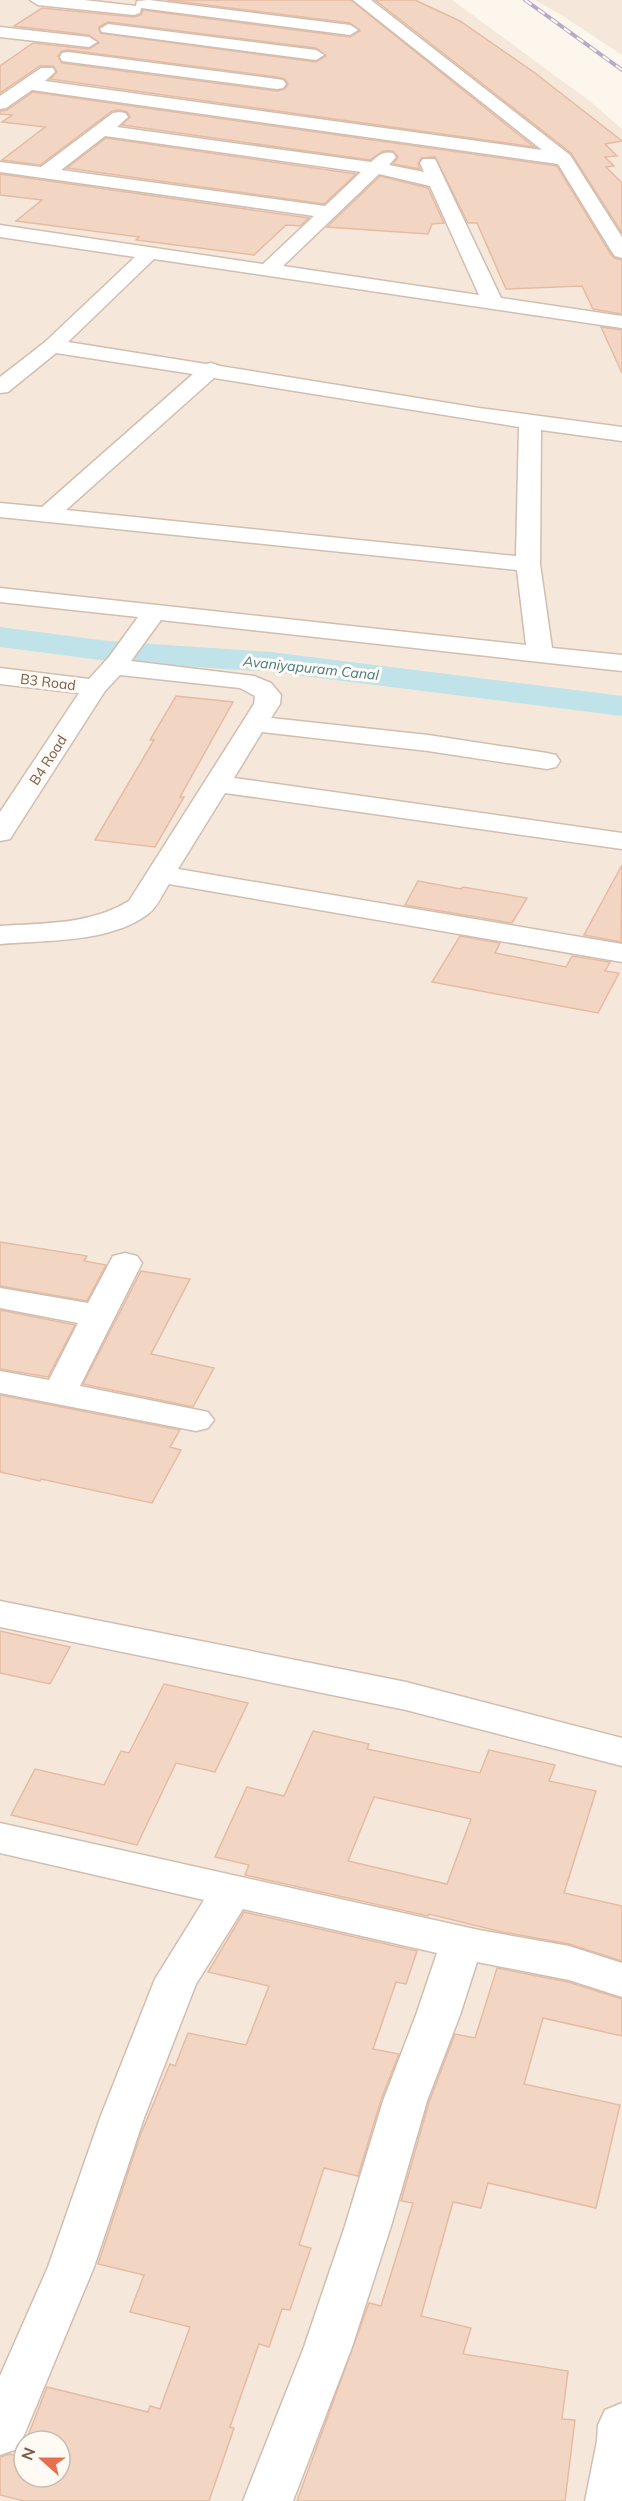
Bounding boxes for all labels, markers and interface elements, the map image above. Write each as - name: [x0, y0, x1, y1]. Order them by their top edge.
- water label: Avaniyapuram Canal: [241, 652, 380, 684]
- street label: B3 Road: [19, 670, 77, 694]
- street label: B4 Road: [25, 732, 71, 788]
- north arrow: [12, 2429, 72, 2489]
- text: N: [16, 2444, 39, 2463]

